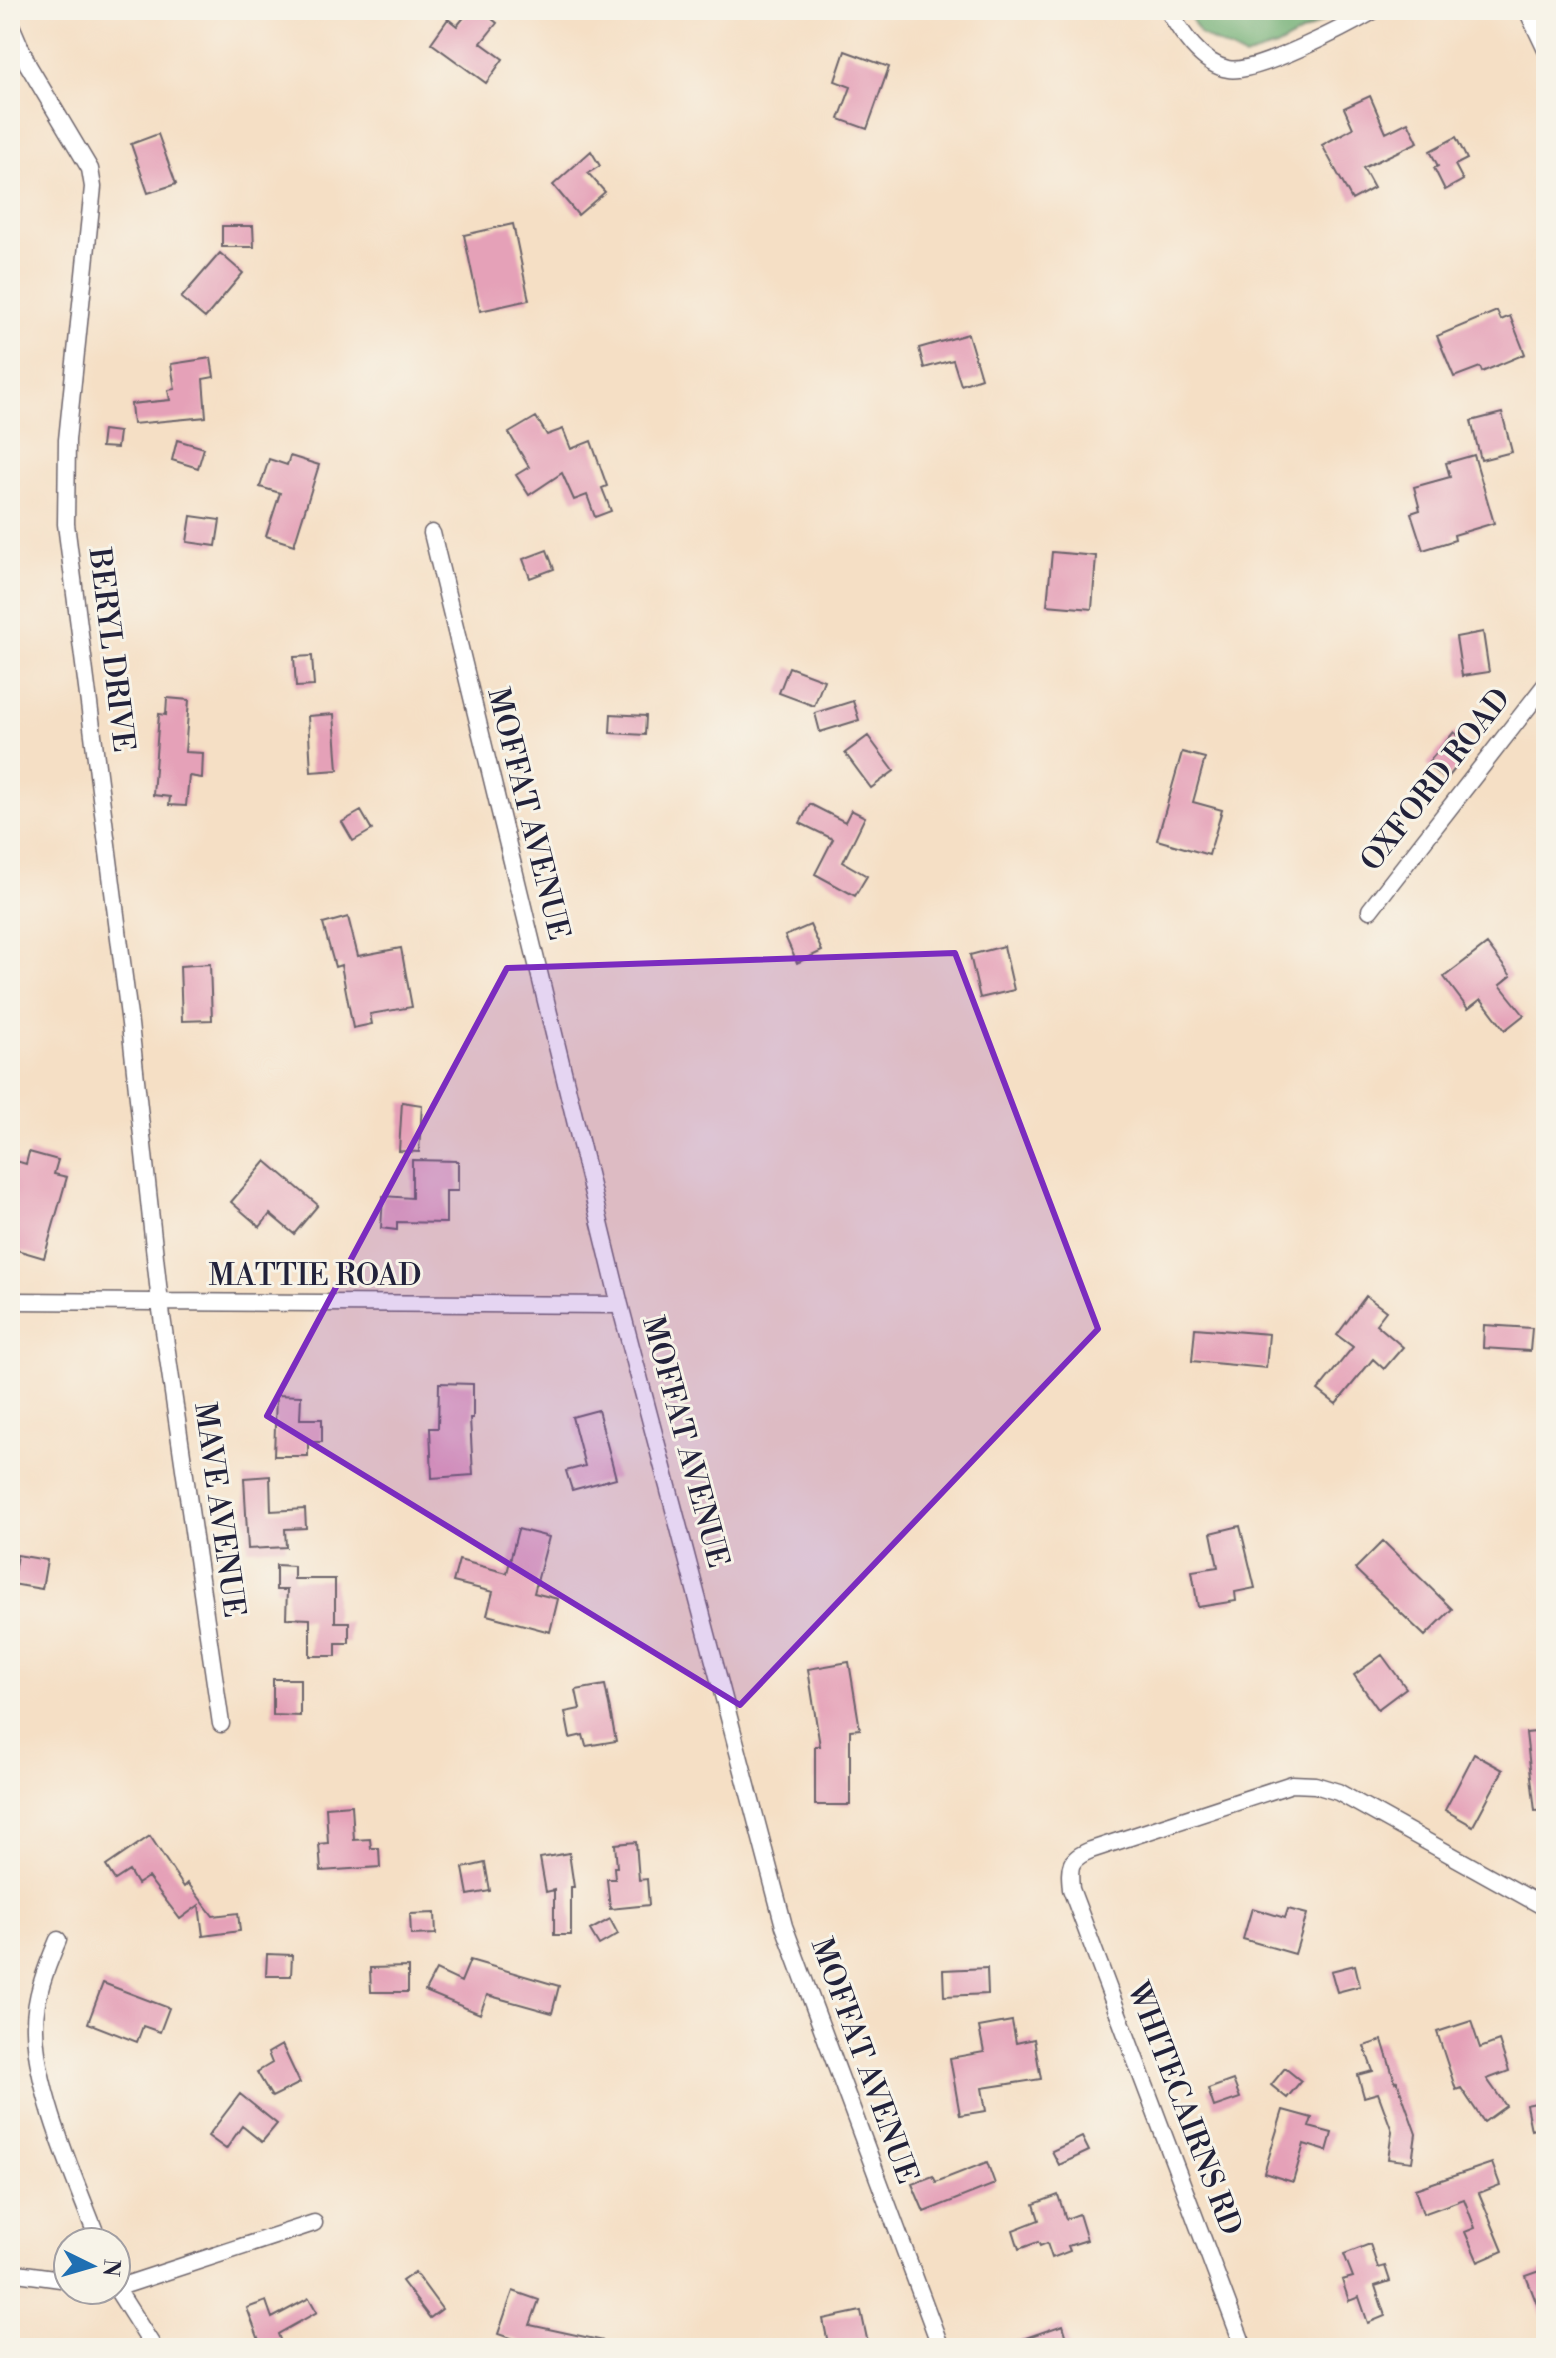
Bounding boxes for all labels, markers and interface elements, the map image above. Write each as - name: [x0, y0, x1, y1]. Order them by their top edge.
- street label: BERYL DRIVE: [80, 545, 142, 754]
- street label: OXFORD ROAD: [1353, 681, 1519, 879]
- street label: MOFFAT AVENUE: [478, 684, 578, 944]
- street label: MATTIE ROAD: [208, 1257, 422, 1295]
- street label: MOFFAT AVENUE: [633, 1312, 737, 1572]
- street label: MAVE AVENUE: [185, 1400, 253, 1620]
- street label: MOFFAT AVENUE: [802, 1933, 926, 2189]
- street label: WHITECAIRNS RD: [1118, 1976, 1250, 2241]
- north arrow: [52, 2226, 132, 2306]
- text: N: [96, 2258, 125, 2278]

